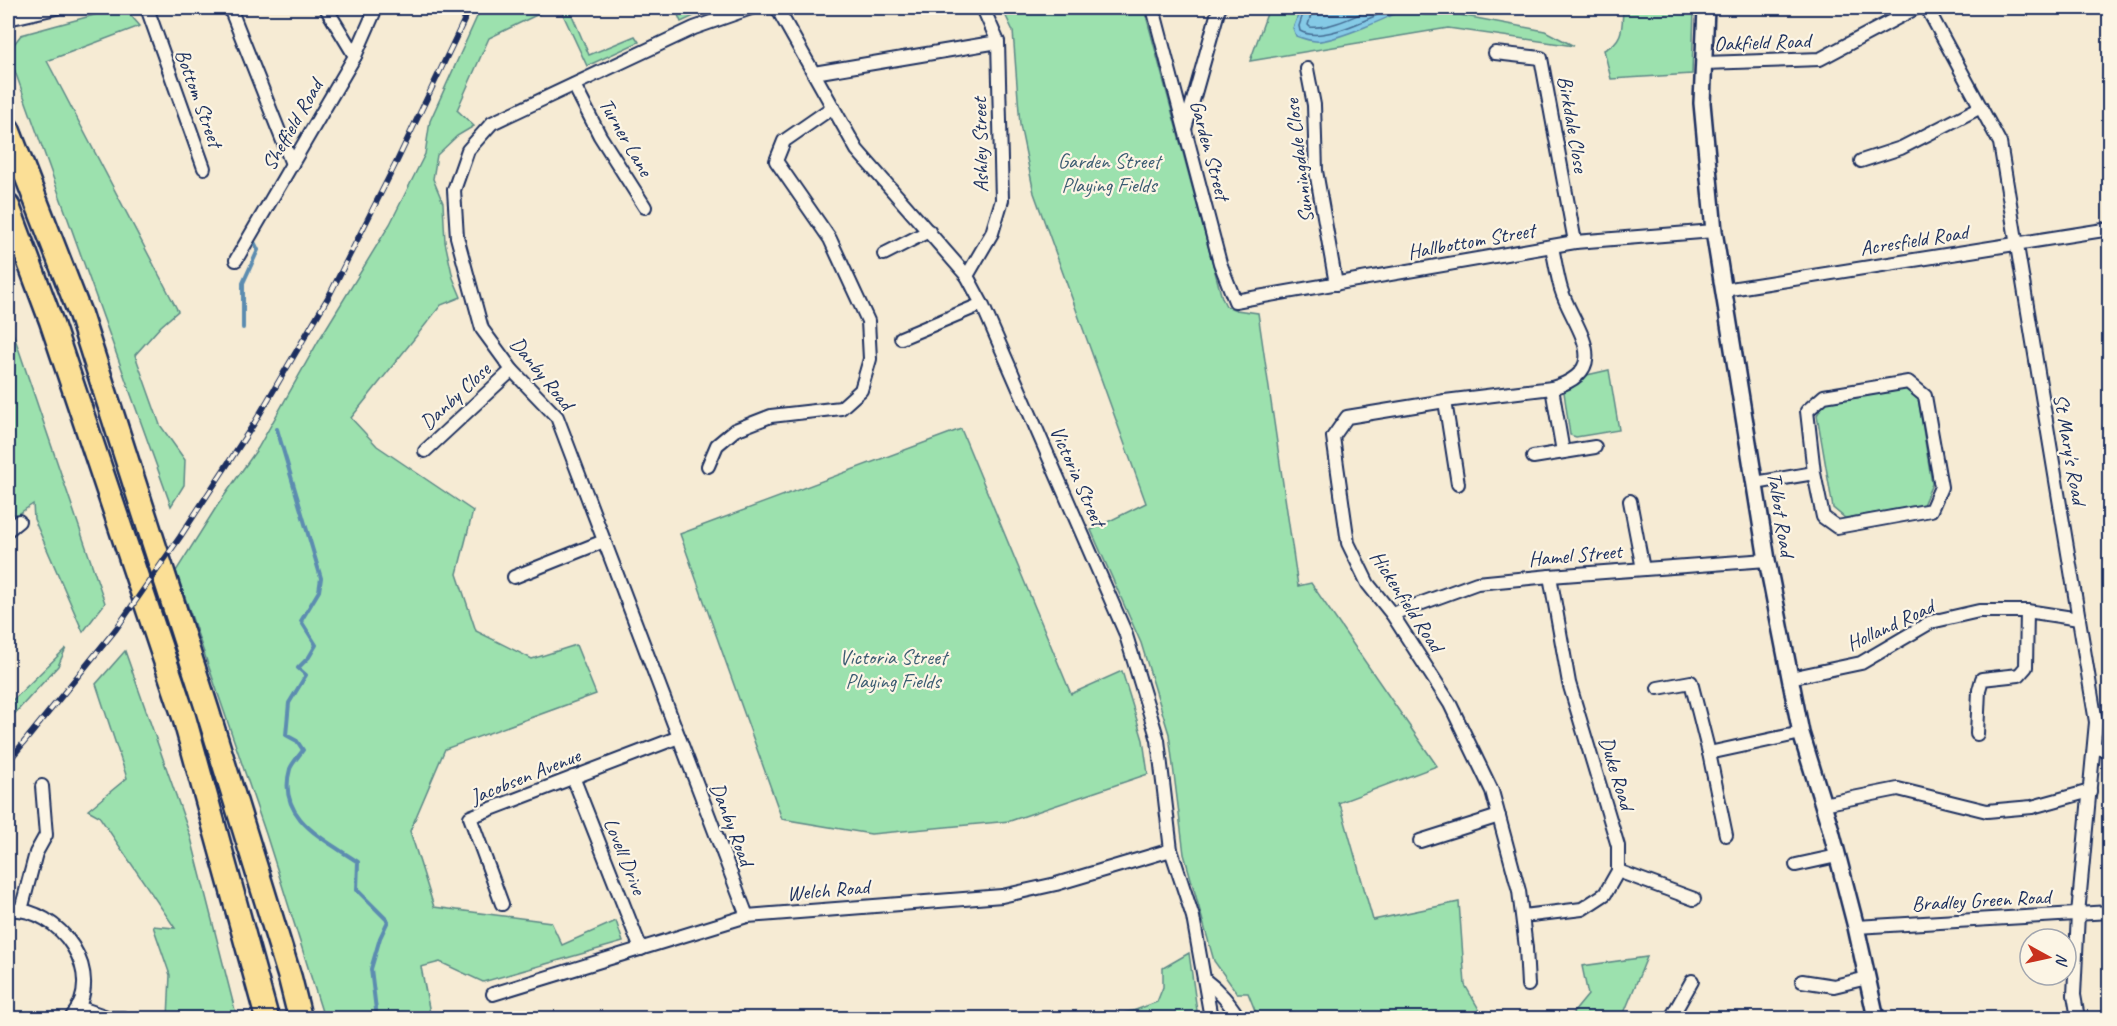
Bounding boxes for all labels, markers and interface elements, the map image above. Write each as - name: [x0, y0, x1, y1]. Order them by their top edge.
- street label: Oakfield Road: [1713, 27, 1814, 57]
- street label: Bottom Street: [169, 46, 230, 153]
- street label: Sheffield Road: [256, 72, 330, 175]
- street label: Birkdale Close: [1552, 74, 1594, 175]
- street label: Turner Lane: [593, 93, 660, 183]
- street label: Ashley Street: [966, 95, 994, 193]
- street label: Sunningdale Close: [1278, 96, 1319, 224]
- street label: Garden Street: [1184, 97, 1237, 206]
- park label: Garden Street Playing Fields: [1058, 148, 1163, 198]
- street label: Hallbottom Street: [1405, 217, 1540, 265]
- street label: Acresfield Road: [1858, 218, 1972, 261]
- street label: Danby Road: [505, 331, 582, 418]
- street label: Danby Close: [414, 356, 497, 435]
- street label: St Mary's Road: [2048, 392, 2093, 510]
- street label: Victoria Street: [1044, 422, 1113, 533]
- street label: Talbot Road: [1762, 470, 1801, 562]
- street label: Hamel Street: [1527, 538, 1625, 572]
- street label: Hickenfield Road: [1365, 545, 1451, 659]
- street label: Holland Road: [1842, 592, 1941, 657]
- park label: Victoria Street Playing Fields: [839, 644, 950, 694]
- street label: Duke Road: [1594, 733, 1641, 816]
- street label: Jacobsen Avenue: [465, 742, 585, 810]
- street label: Danby Road: [704, 779, 761, 873]
- street label: Lovell Drive: [598, 814, 653, 900]
- street label: Welch Road: [786, 873, 874, 907]
- street label: Bradley Green Road: [1911, 883, 2055, 917]
- north arrow: [2018, 927, 2078, 987]
- text: N: [2051, 953, 2072, 968]

